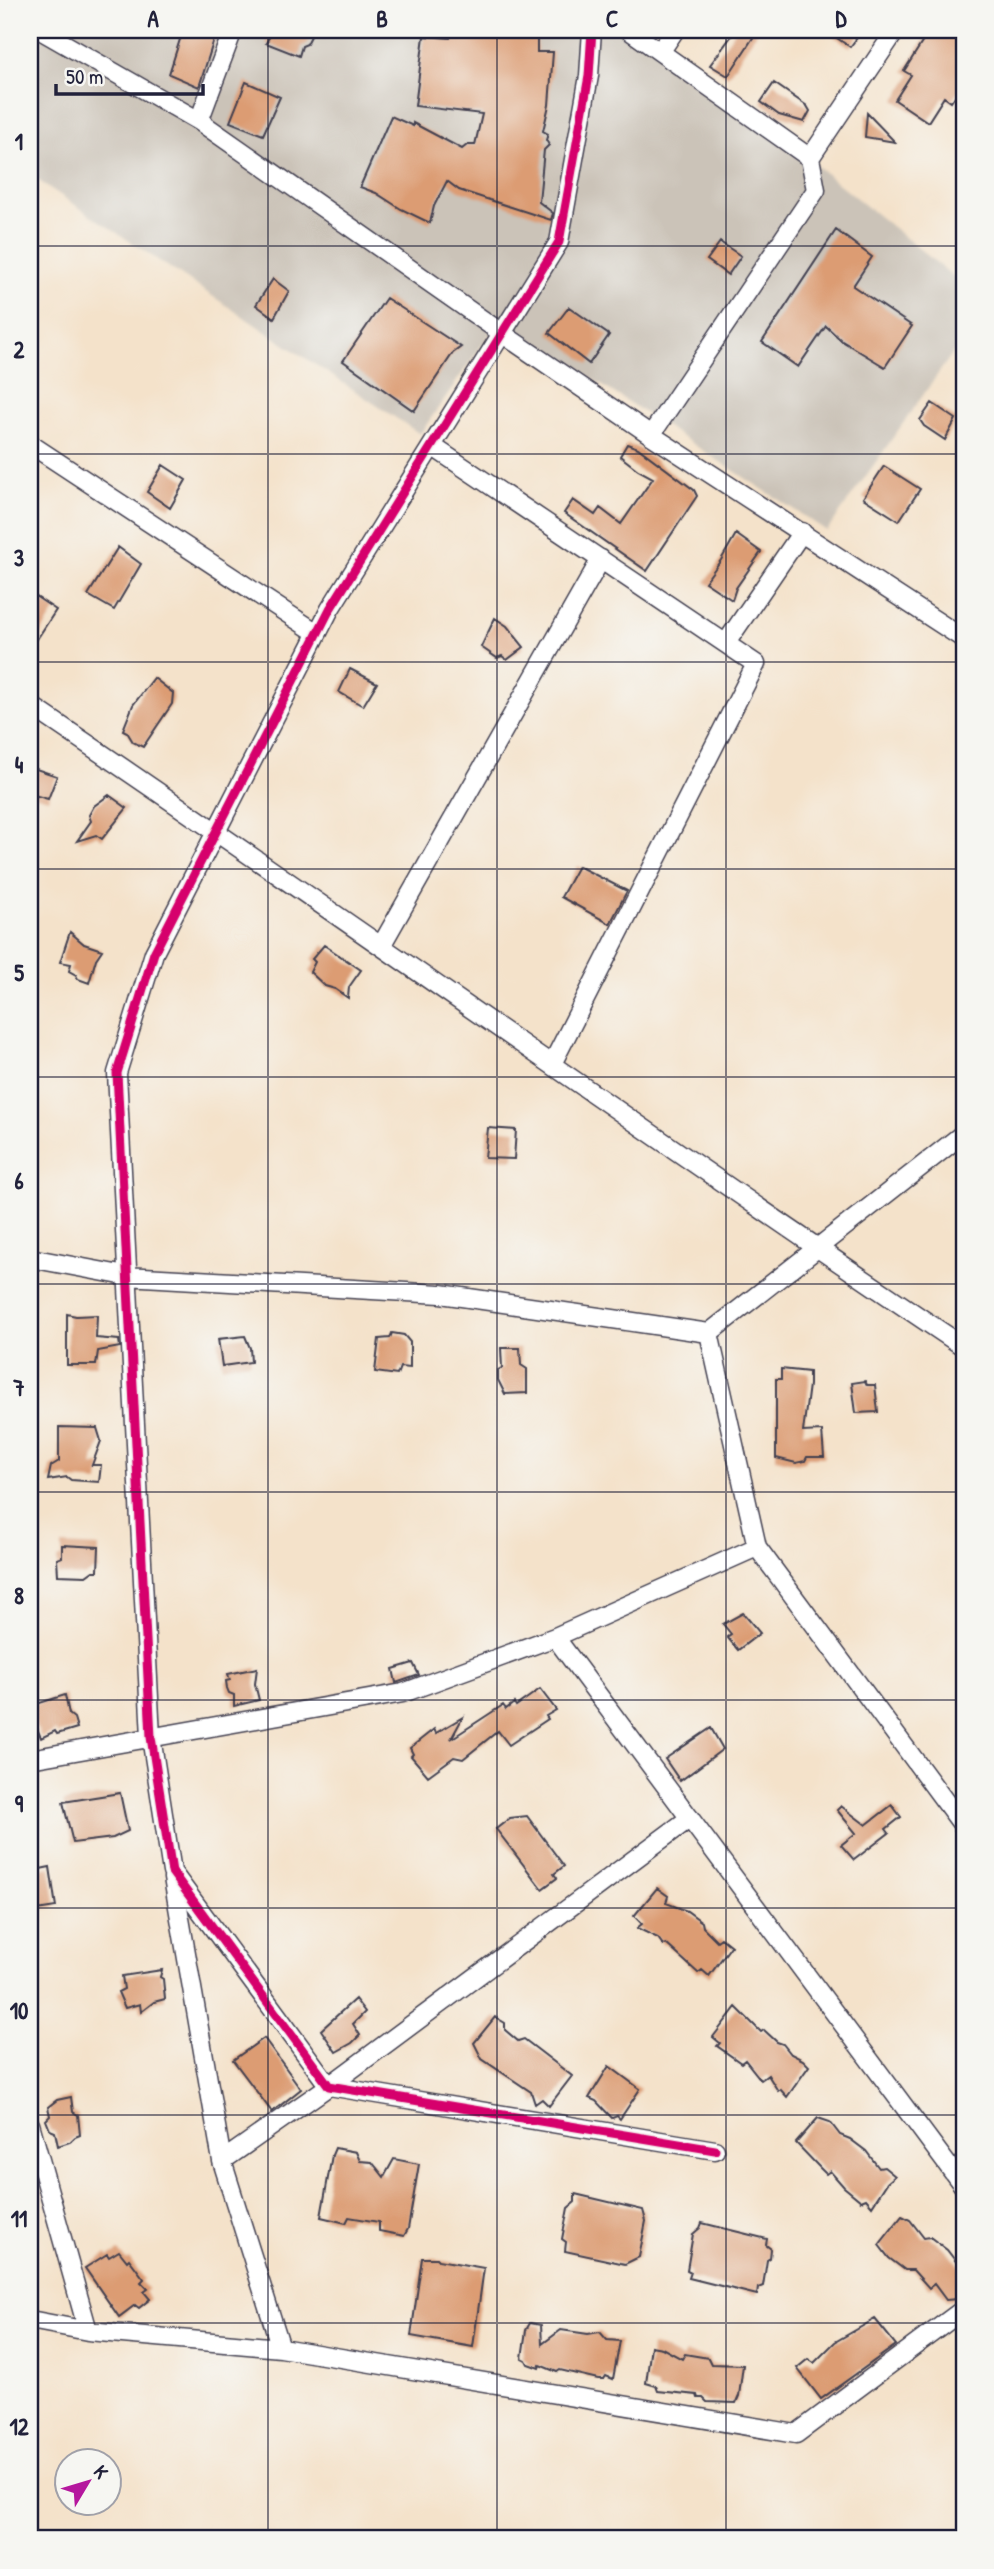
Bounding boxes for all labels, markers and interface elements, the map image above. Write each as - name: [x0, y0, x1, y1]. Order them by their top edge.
- text: A: [147, 3, 159, 34]
- text: B: [376, 3, 388, 34]
- text: C: [606, 3, 618, 34]
- text: D: [836, 3, 848, 34]
- scale bar: [56, 52, 203, 96]
- text: 50 m: [66, 62, 103, 91]
- text: 1: [15, 126, 23, 157]
- text: 2: [14, 334, 25, 365]
- text: 3: [14, 542, 24, 573]
- text: 4: [15, 749, 24, 780]
- text: 5: [14, 957, 24, 988]
- text: 6: [14, 1165, 24, 1196]
- text: 7: [12, 1372, 25, 1403]
- text: 8: [14, 1580, 24, 1611]
- text: 9: [15, 1788, 24, 1819]
- text: 10: [10, 1995, 28, 2026]
- text: 11: [11, 2203, 27, 2234]
- text: 12: [9, 2411, 29, 2442]
- north arrow: [52, 2446, 122, 2516]
- text: K: [88, 2460, 115, 2484]

